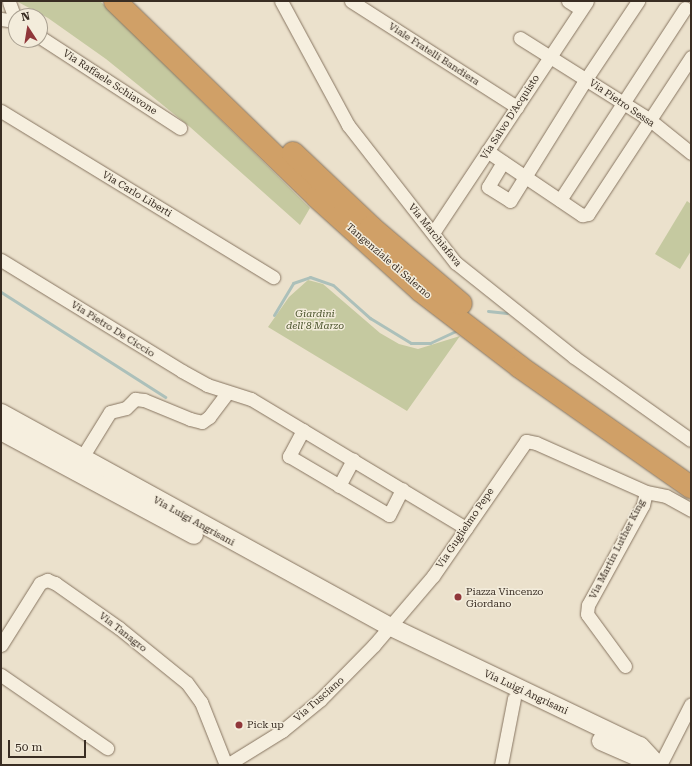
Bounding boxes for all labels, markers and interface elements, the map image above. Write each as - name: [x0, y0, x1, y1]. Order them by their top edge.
- north arrow: [8, 8, 48, 48]
- text: N: [20, 10, 31, 24]
- street label: Viale Fratelli Bandiera: [386, 20, 482, 88]
- street label: Via Raffaele Schiavone: [61, 47, 159, 117]
- street label: Via Salvo D'Acquisto: [478, 72, 542, 162]
- street label: Via Pietro Sessa: [587, 77, 657, 129]
- street label: Via Carlo Liberti: [100, 168, 174, 220]
- street label: Via Marchiafava: [406, 201, 464, 269]
- street label: Tangenziale di Salerno: [344, 221, 434, 301]
- street label: Via Pietro De Ciccio: [69, 298, 157, 360]
- park label: Giardini dell'8 Marzo: [286, 307, 344, 330]
- street label: Via Guglielmo Pepe: [434, 486, 496, 570]
- street label: Via Luigi Angrisani: [151, 494, 237, 548]
- street label: Via Martin Luther King: [587, 497, 647, 601]
- place label: Piazza Vincenzo Giordano: [466, 585, 543, 608]
- marker: Piazza Vincenzo Giordano: [453, 592, 463, 602]
- street label: Via Tanagro: [97, 610, 149, 654]
- street label: Via Luigi Angrisani: [482, 667, 570, 717]
- street label: Via Tusciano: [291, 674, 347, 724]
- place label: Pick up: [247, 719, 284, 731]
- marker: Pick up: [234, 720, 244, 730]
- scale bar: [10, 732, 88, 758]
- text: 50 m: [15, 740, 42, 754]

